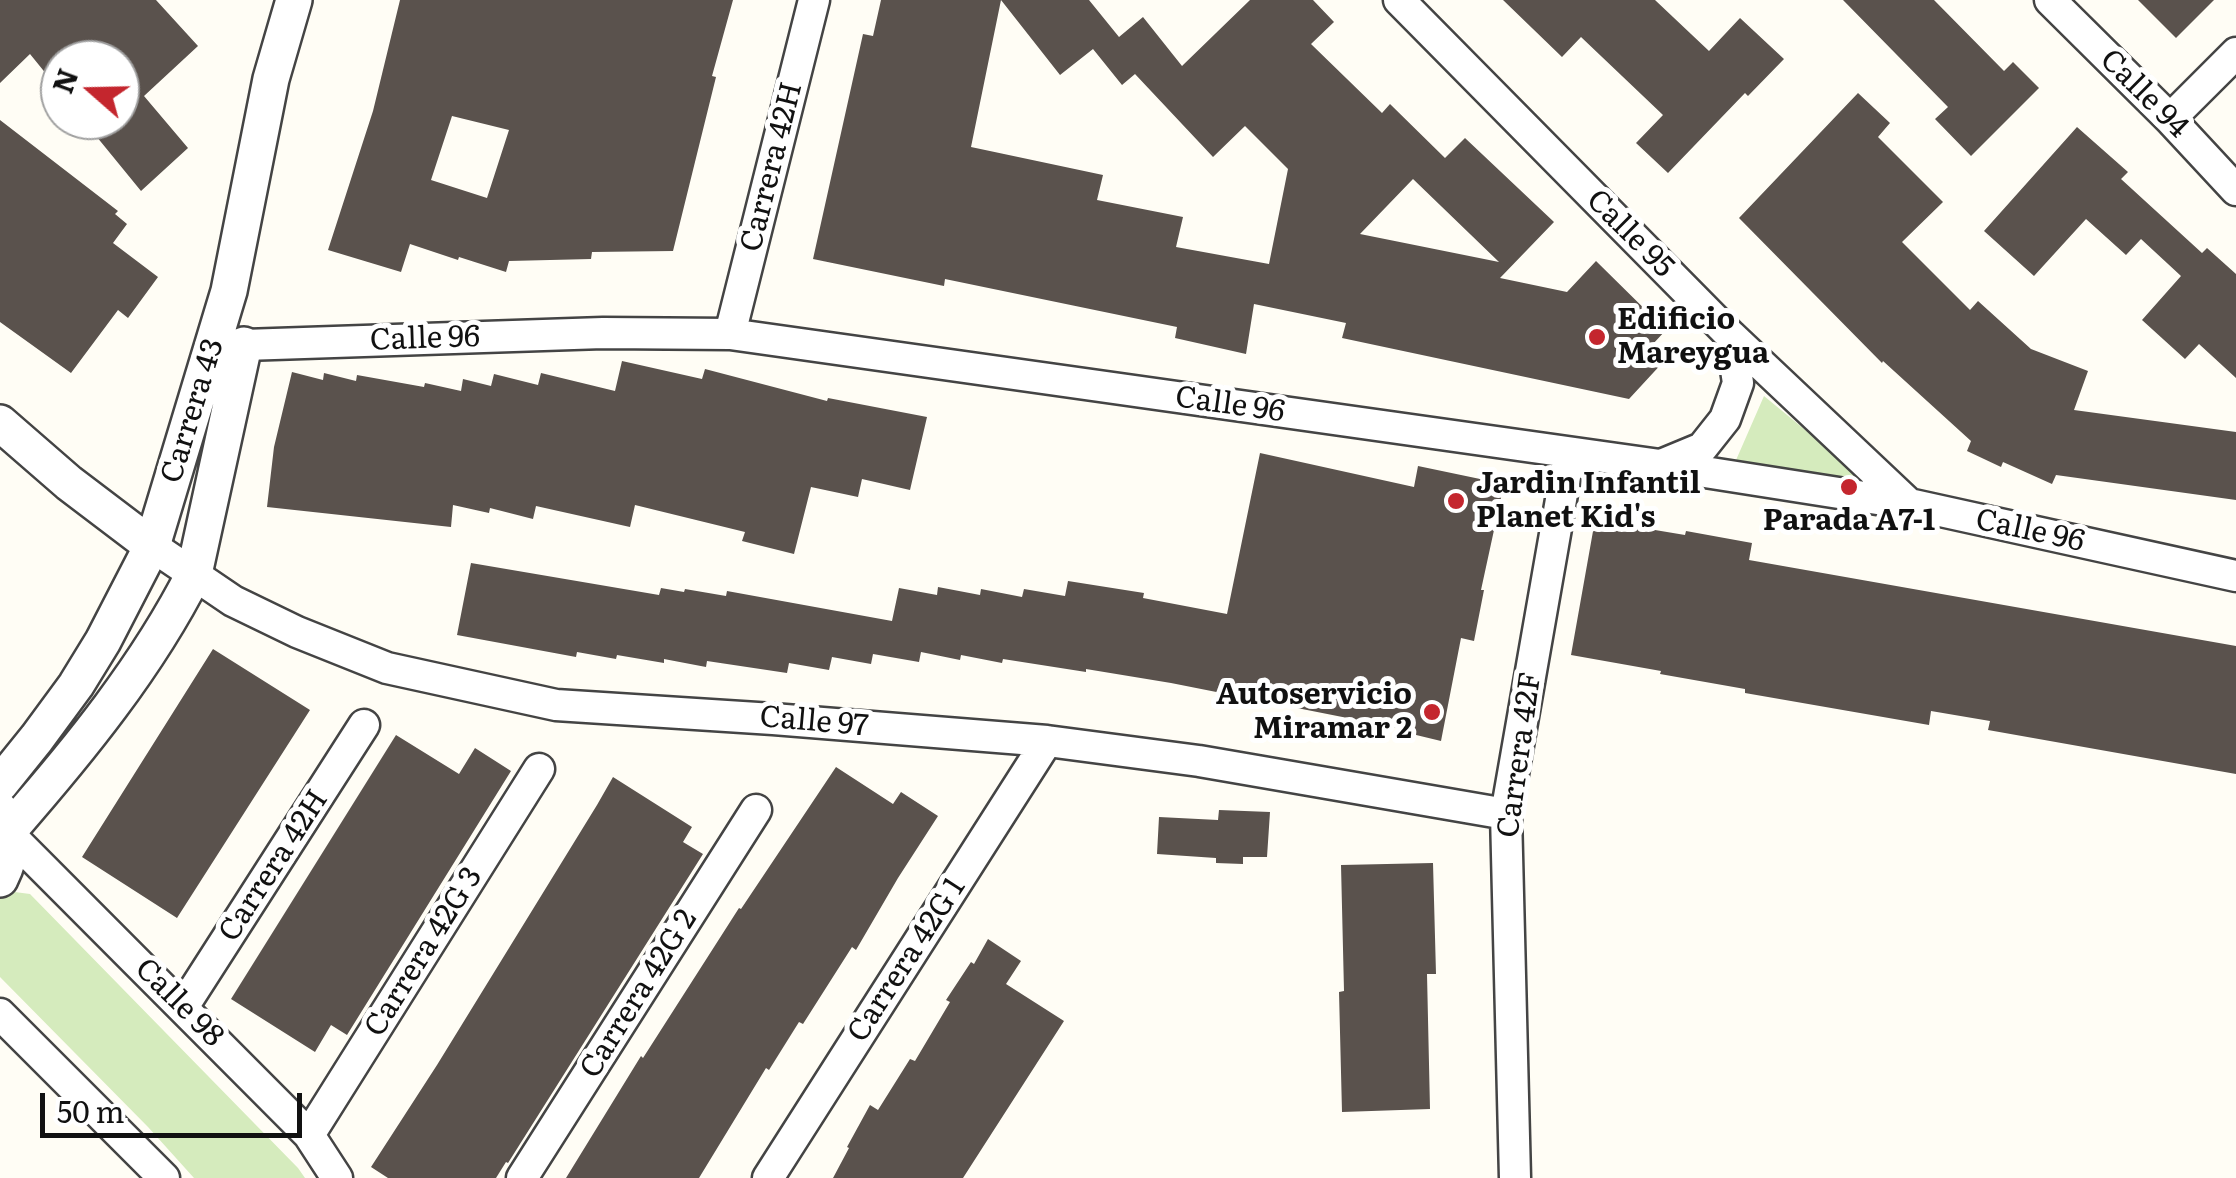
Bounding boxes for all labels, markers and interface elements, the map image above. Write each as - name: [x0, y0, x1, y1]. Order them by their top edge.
- north arrow: [40, 40, 140, 140]
- street label: Calle 94: [2092, 42, 2196, 146]
- text: N: [40, 62, 87, 99]
- street label: Carrera 42H: [734, 79, 810, 255]
- street label: Calle 95: [1579, 183, 1681, 285]
- place label: Edificio Mareygua: [1617, 302, 1769, 372]
- street label: Calle 96: [369, 319, 481, 359]
- marker: Edificio Mareygua: [1586, 326, 1608, 348]
- street label: Carrera 43: [154, 334, 232, 488]
- street label: Calle 96: [1173, 380, 1287, 430]
- place label: Jardin Infantil Planet Kid's: [1476, 466, 1701, 536]
- marker: Parada A7-1: [1838, 476, 1860, 498]
- marker: Jardin Infantil Planet Kid's: [1445, 490, 1467, 512]
- street label: Calle 96: [1972, 502, 2088, 560]
- place label: Parada A7-1: [1763, 503, 1935, 539]
- street label: Carrera 42F: [1491, 670, 1549, 840]
- place label: Autoservicio Miramar 2: [1216, 677, 1412, 748]
- street label: Calle 97: [758, 699, 870, 745]
- marker: Autoservicio Miramar 2: [1421, 701, 1443, 723]
- street label: Carrera 42H: [212, 784, 336, 948]
- street label: Carrera 42G 3: [358, 861, 490, 1043]
- street label: Carrera 42G 1: [841, 871, 973, 1049]
- street label: Carrera 42G 2: [573, 903, 705, 1085]
- street label: Calle 98: [127, 951, 231, 1055]
- scale bar: [45, 1073, 308, 1135]
- text: 50 m: [57, 1088, 125, 1132]

